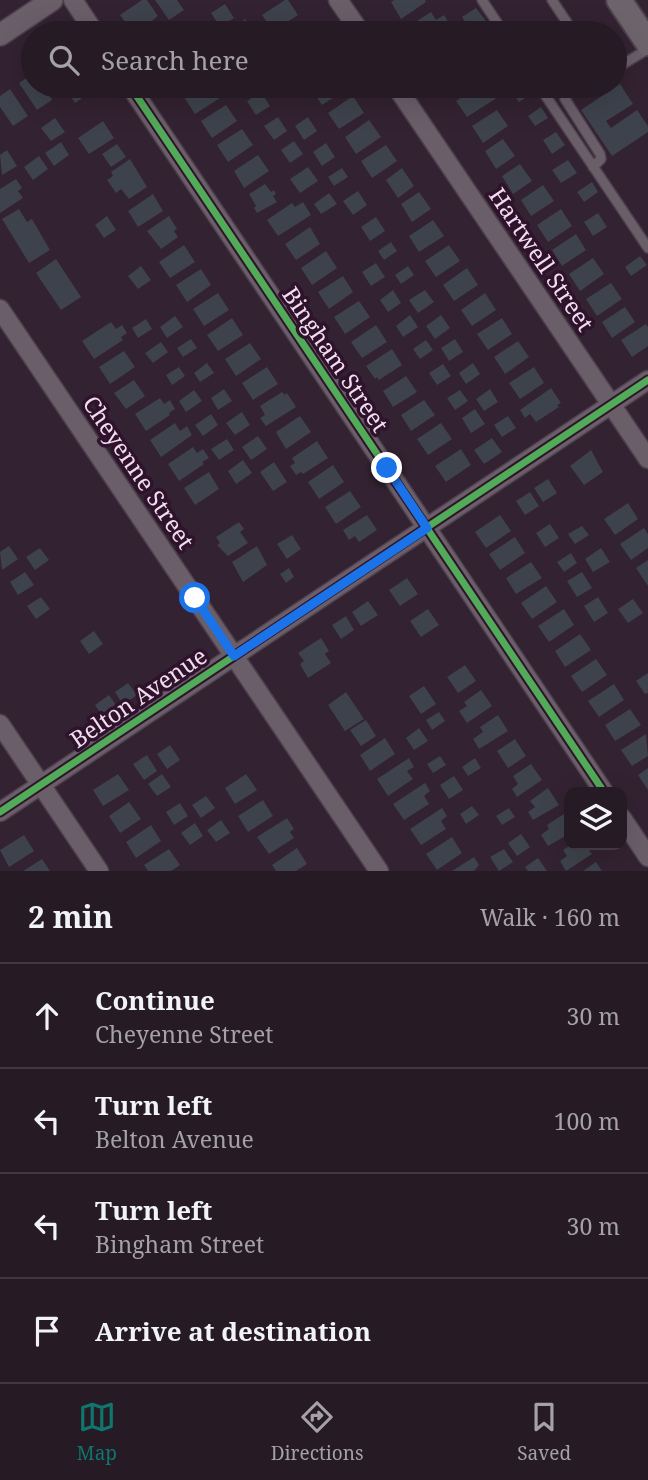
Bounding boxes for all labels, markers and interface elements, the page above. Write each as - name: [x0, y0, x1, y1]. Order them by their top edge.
- search box: [21, 21, 627, 98]
- icon: search: [45, 41, 83, 79]
- text: Search here: [101, 42, 249, 78]
- street label: Hartwell Street: [482, 181, 602, 337]
- street label: Bingham Street: [275, 280, 397, 438]
- street label: Cheyenne Street: [76, 389, 202, 555]
- route end: [371, 452, 402, 483]
- route start: [179, 582, 210, 613]
- street label: Belton Avenue: [63, 639, 213, 755]
- map controls: [564, 787, 627, 850]
- button: layers: [564, 787, 627, 850]
- text: 2 min: [28, 896, 113, 937]
- text: Walk · 160 m: [480, 901, 620, 933]
- text: Continue: [95, 982, 215, 1018]
- icon: ahead: [28, 997, 66, 1035]
- text: 30 m: [567, 1000, 620, 1032]
- text: Cheyenne Street: [95, 1018, 273, 1050]
- text: Turn left: [95, 1087, 212, 1123]
- icon: left: [28, 1102, 66, 1140]
- text: 100 m: [554, 1105, 620, 1137]
- text: Belton Avenue: [95, 1123, 254, 1155]
- text: Turn left: [95, 1192, 212, 1228]
- icon: left: [28, 1207, 66, 1245]
- text: 30 m: [567, 1210, 620, 1242]
- text: Bingham Street: [95, 1228, 264, 1260]
- icon: arrive: [28, 1312, 66, 1350]
- text: Arrive at destination: [95, 1313, 371, 1349]
- tab: Map: [77, 1398, 117, 1466]
- tab: Directions: [271, 1398, 364, 1466]
- tab: Saved: [517, 1398, 571, 1466]

